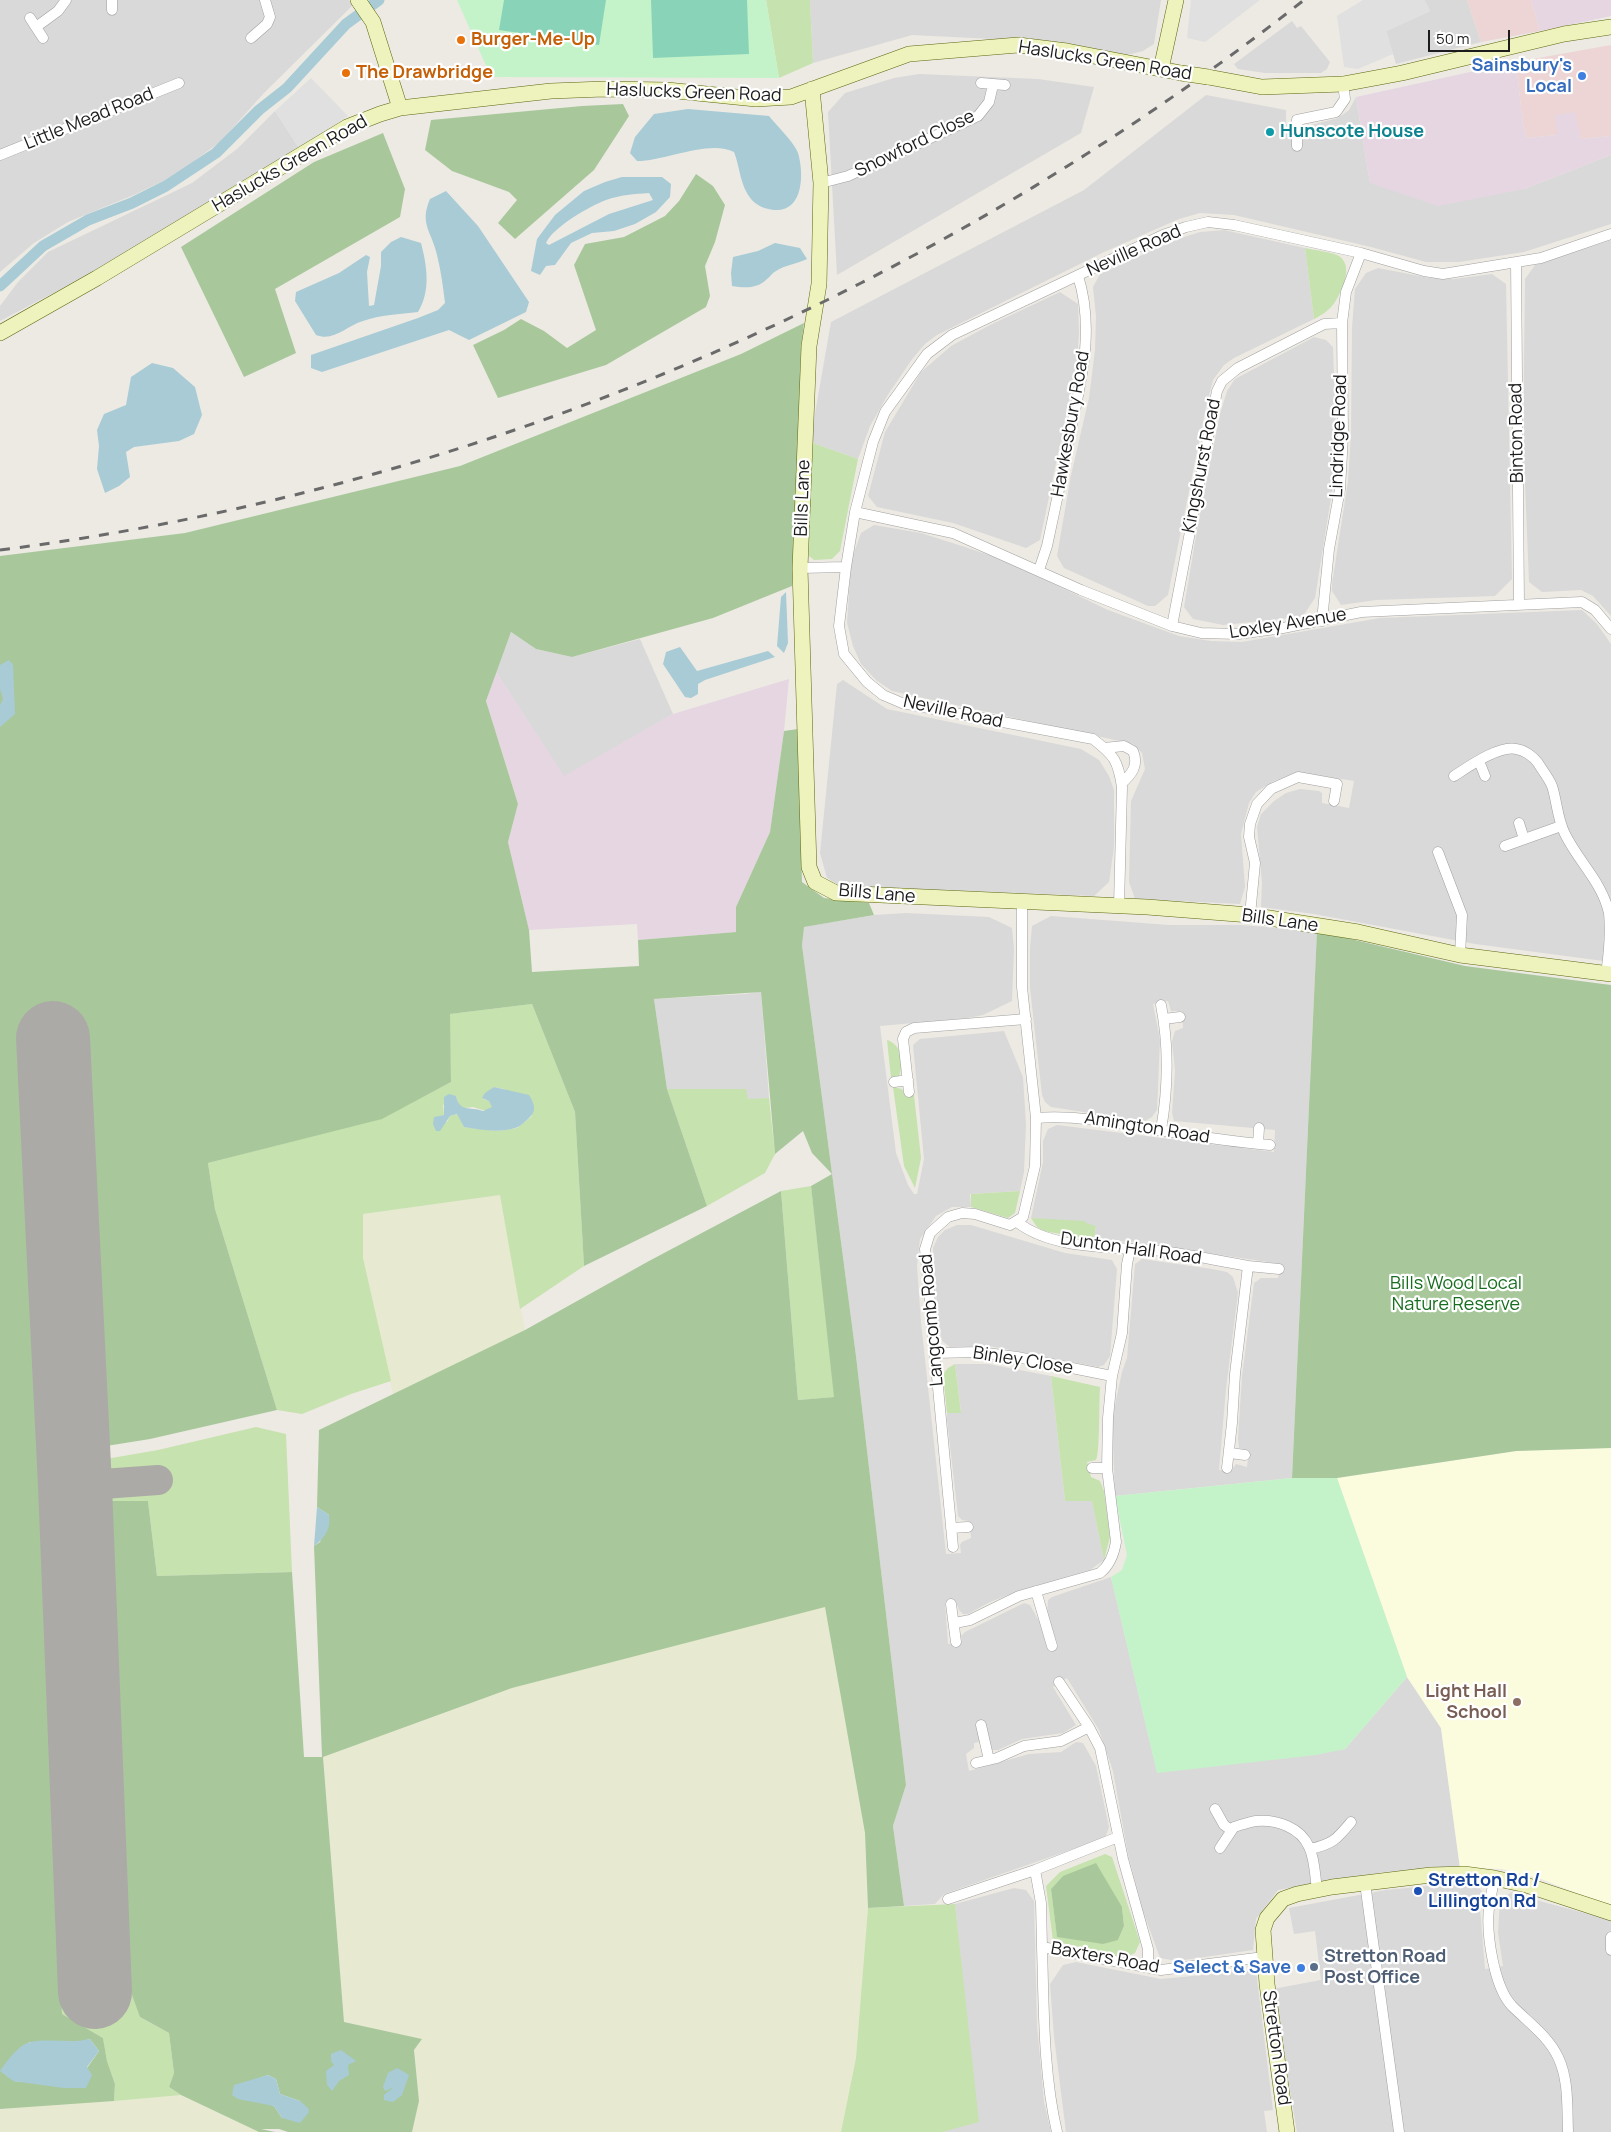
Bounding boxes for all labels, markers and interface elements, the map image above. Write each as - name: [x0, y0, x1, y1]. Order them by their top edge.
- scale bar: [1431, 20, 1514, 52]
- text: 50 m: [1436, 28, 1470, 49]
- place label: Burger-Me-Up: [471, 29, 595, 51]
- marker: Burger-Me-Up: [455, 34, 467, 46]
- street label: Haslucks Green Road: [1017, 37, 1193, 85]
- place label: Sainsbury's Local: [1471, 55, 1572, 98]
- place label: The Drawbridge: [356, 62, 493, 84]
- marker: The Drawbridge: [340, 67, 352, 79]
- marker: Sainsbury's Local: [1576, 70, 1588, 82]
- street label: Haslucks Green Road: [606, 79, 782, 107]
- street label: Little Mead Road: [21, 83, 157, 155]
- street label: Snowford Close: [852, 106, 978, 182]
- street label: Haslucks Green Road: [209, 111, 371, 217]
- place label: Hunscote House: [1280, 121, 1424, 143]
- marker: Hunscote House: [1264, 126, 1276, 138]
- street label: Neville Road: [1083, 221, 1185, 281]
- street label: Hawkesbury Road: [1048, 349, 1094, 499]
- street label: Lindridge Road: [1326, 374, 1352, 498]
- street label: Binton Road: [1505, 383, 1529, 483]
- street label: Kingshurst Road: [1178, 397, 1226, 535]
- street label: Bills Lane: [791, 459, 815, 537]
- street label: Loxley Avenue: [1228, 604, 1348, 644]
- street label: Neville Road: [901, 691, 1005, 733]
- street label: Bills Lane: [838, 880, 916, 908]
- street label: Bills Lane: [1240, 905, 1320, 937]
- street label: Amington Road: [1083, 1107, 1211, 1149]
- street label: Dunton Hall Road: [1059, 1228, 1203, 1270]
- street label: Langcomb Road: [915, 1253, 949, 1387]
- park label: Bills Wood Local Nature Reserve: [1390, 1273, 1522, 1316]
- street label: Binley Close: [971, 1342, 1075, 1380]
- place label: Light Hall School: [1425, 1681, 1507, 1724]
- marker: Light Hall School: [1511, 1696, 1523, 1708]
- place label: Stretton Rd / Lillington Rd: [1428, 1870, 1540, 1912]
- marker: Stretton Rd / Lillington Rd: [1412, 1885, 1424, 1897]
- street label: Baxters Road: [1049, 1938, 1161, 1978]
- place label: Stretton Road Post Office: [1324, 1946, 1446, 1988]
- place label: Select & Save: [1173, 1957, 1291, 1979]
- marker: Stretton Road Post Office: [1308, 1961, 1320, 1973]
- marker: Select & Save: [1295, 1962, 1307, 1974]
- street label: Stretton Road: [1257, 1989, 1295, 2107]

